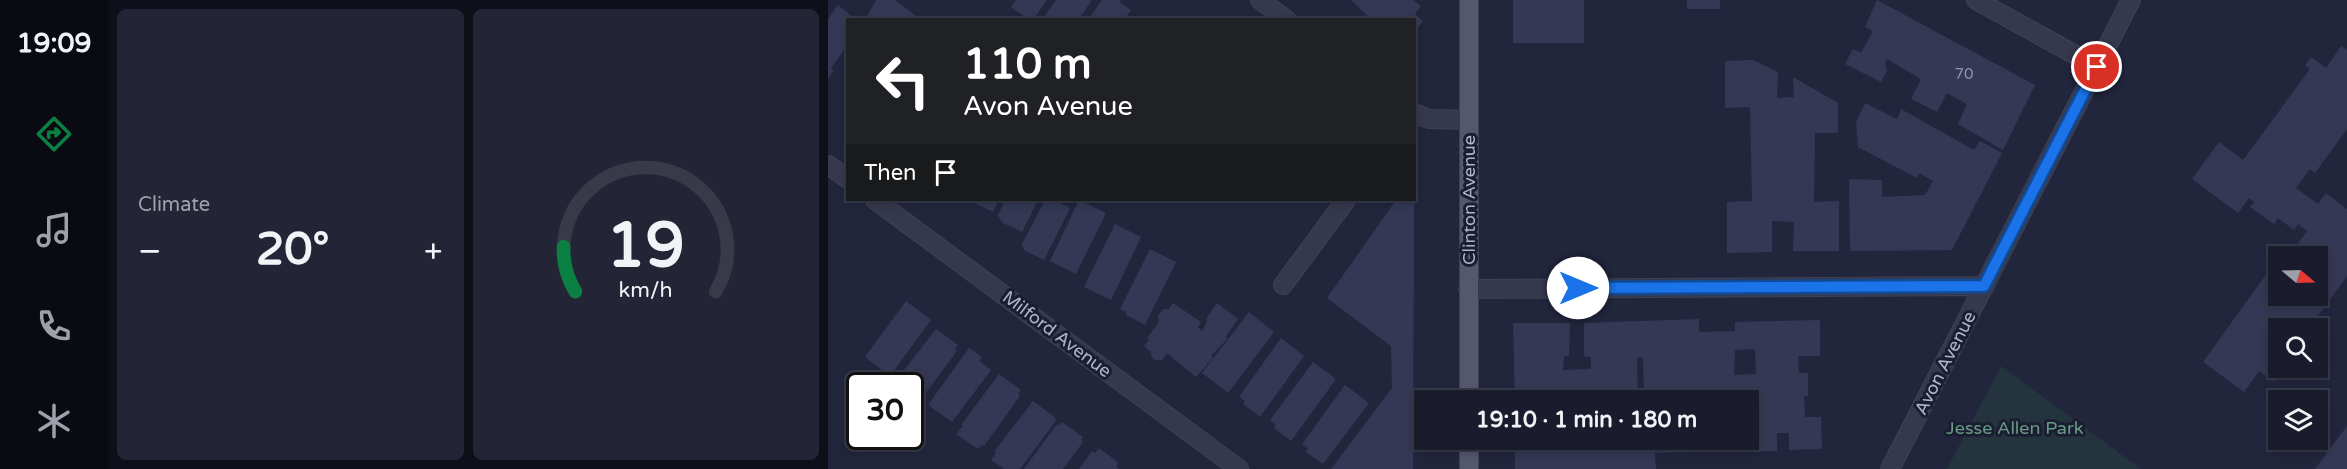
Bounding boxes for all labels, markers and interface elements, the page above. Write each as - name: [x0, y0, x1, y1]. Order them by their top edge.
- text: 19:09: [17, 27, 91, 60]
- text: 110 m: [963, 39, 1092, 90]
- pin: [2071, 41, 2122, 92]
- icon: left: [864, 42, 942, 120]
- icon: arrive: [2080, 50, 2113, 83]
- house number: 70: [1955, 65, 1973, 83]
- text: Avon Avenue: [963, 90, 1133, 123]
- icon: directions: [33, 113, 75, 155]
- street label: Clinton Avenue: [1458, 135, 1480, 265]
- icon: arrive: [929, 156, 962, 189]
- text: Then: [864, 160, 917, 186]
- text: Climate: [138, 193, 210, 217]
- icon: music: [33, 209, 75, 251]
- text: 19: [607, 209, 685, 284]
- text: 20°: [256, 223, 329, 277]
- text: −: [138, 232, 162, 271]
- text: +: [424, 232, 442, 271]
- north arrow: [2268, 246, 2328, 306]
- map controls: [2268, 246, 2328, 450]
- position arrow: [1546, 256, 1610, 320]
- text: km/h: [619, 277, 673, 303]
- street label: Milford Avenue: [998, 286, 1116, 382]
- icon: phone: [33, 305, 75, 347]
- street label: Avon Avenue: [1910, 308, 1980, 418]
- button: search: [2268, 318, 2328, 378]
- speed limit sign: 30: [846, 372, 924, 450]
- button: layers: [2268, 390, 2328, 450]
- icon: climate: [33, 400, 75, 442]
- text: 19:10 · 1 min · 180 m: [1476, 407, 1697, 433]
- park label: Jesse Allen Park: [1946, 417, 2084, 439]

